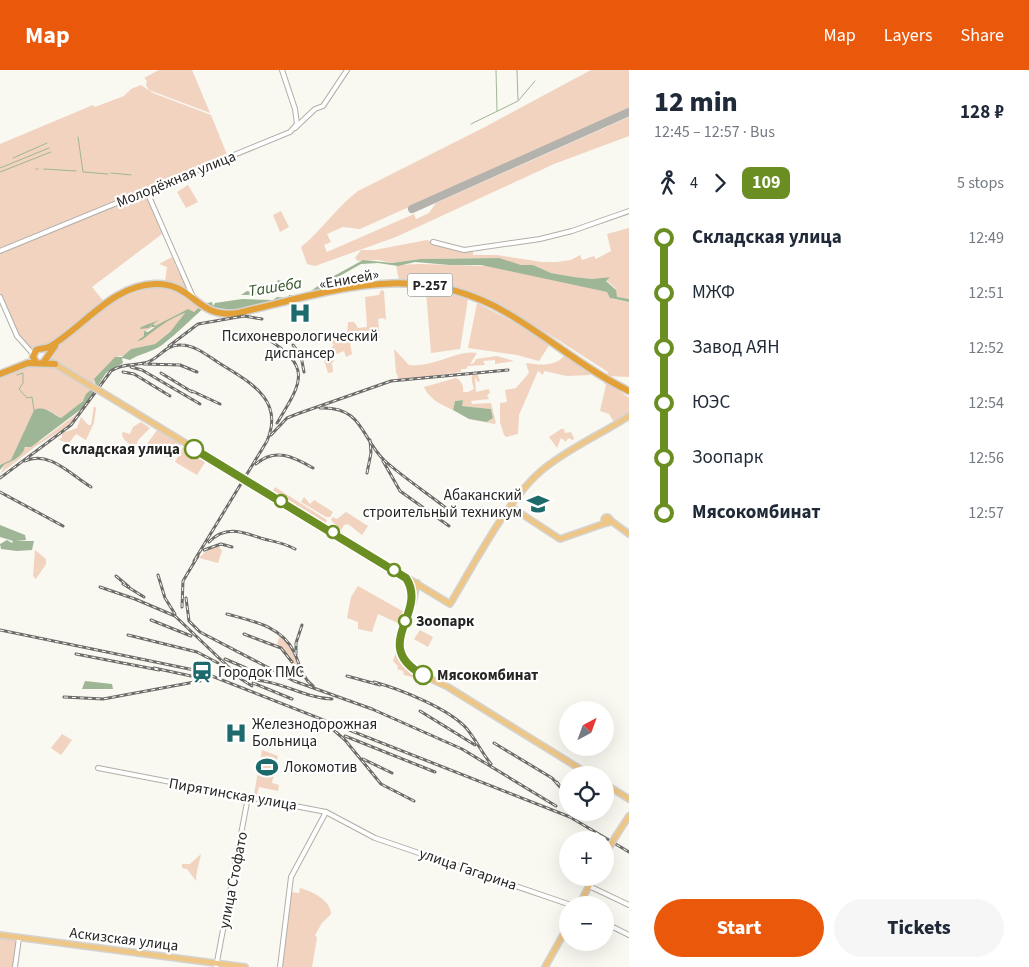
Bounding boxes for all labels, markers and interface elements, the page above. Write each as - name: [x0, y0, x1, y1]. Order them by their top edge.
- text: Map: [25, 18, 70, 53]
- text: Map: [824, 23, 856, 48]
- text: Layers: [884, 23, 933, 48]
- text: Share: [961, 23, 1004, 48]
- text: 12 min: [654, 82, 738, 122]
- text: 128 ₽: [960, 99, 1004, 126]
- text: 12:45 – 12:57 · Bus: [654, 121, 775, 143]
- street label: Молодёжная улица: [113, 146, 239, 213]
- icon: walk: [654, 169, 682, 197]
- icon: forward: [706, 169, 734, 197]
- text: 109: [752, 170, 780, 195]
- text: 4: [690, 172, 698, 194]
- text: 5 stops: [957, 172, 1004, 194]
- text: Складская улица: [692, 224, 842, 251]
- text: 12:49: [968, 227, 1004, 249]
- street label: «Енисей»: [318, 264, 381, 295]
- water label: Ташеба: [247, 272, 304, 302]
- road number: Р-257: [408, 274, 452, 296]
- text: МЖФ: [692, 279, 735, 306]
- text: 12:51: [968, 282, 1004, 304]
- hospital icon: Психоневрологический диспансер: [287, 300, 313, 326]
- place label: Психоневрологический диспансер: [222, 326, 378, 364]
- text: Завод АЯН: [692, 334, 780, 361]
- text: 12:52: [968, 337, 1004, 359]
- text: ЮЭС: [692, 389, 730, 416]
- text: 12:54: [968, 392, 1004, 414]
- place label: Складская улица: [62, 439, 180, 460]
- marker: Складская улица: [184, 439, 204, 459]
- text: Зоопарк: [692, 444, 763, 471]
- text: 12:56: [968, 447, 1004, 469]
- place label: Абаканский строительный техникум: [363, 485, 522, 523]
- school or university icon: Абаканский строительный техникум: [525, 491, 551, 517]
- unlabelled marker: [274, 494, 288, 508]
- text: Мясокомбинат: [692, 499, 821, 526]
- text: 12:57: [968, 502, 1004, 524]
- unlabelled marker: [326, 525, 340, 539]
- unlabelled marker: [387, 563, 401, 577]
- place label: Зоопарк: [416, 611, 475, 632]
- marker: Зоопарк: [398, 614, 412, 628]
- station icon: Городок ПМС: [189, 659, 215, 685]
- place label: Городок ПМС: [218, 662, 305, 683]
- marker: Мясокомбинат: [413, 665, 433, 685]
- place label: Мясокомбинат: [437, 665, 538, 686]
- north arrow: [559, 701, 614, 756]
- map controls: [559, 701, 614, 951]
- place label: Железнодорожная Больница: [252, 714, 377, 752]
- hospital icon: Железнодорожная Больница: [223, 720, 249, 746]
- sports icon: Локомотив: [254, 754, 280, 780]
- place label: Локомотив: [284, 757, 358, 778]
- button: locate: [559, 766, 614, 821]
- street label: Пирятинская улица: [167, 773, 299, 816]
- street label: улица Стофато: [214, 830, 253, 930]
- button: +: [559, 831, 614, 886]
- street label: улица Гагарина: [416, 843, 519, 896]
- button: −: [559, 896, 614, 951]
- button: Start: [654, 899, 824, 957]
- button: Tickets: [834, 899, 1004, 957]
- street label: Аскизская улица: [68, 922, 180, 957]

